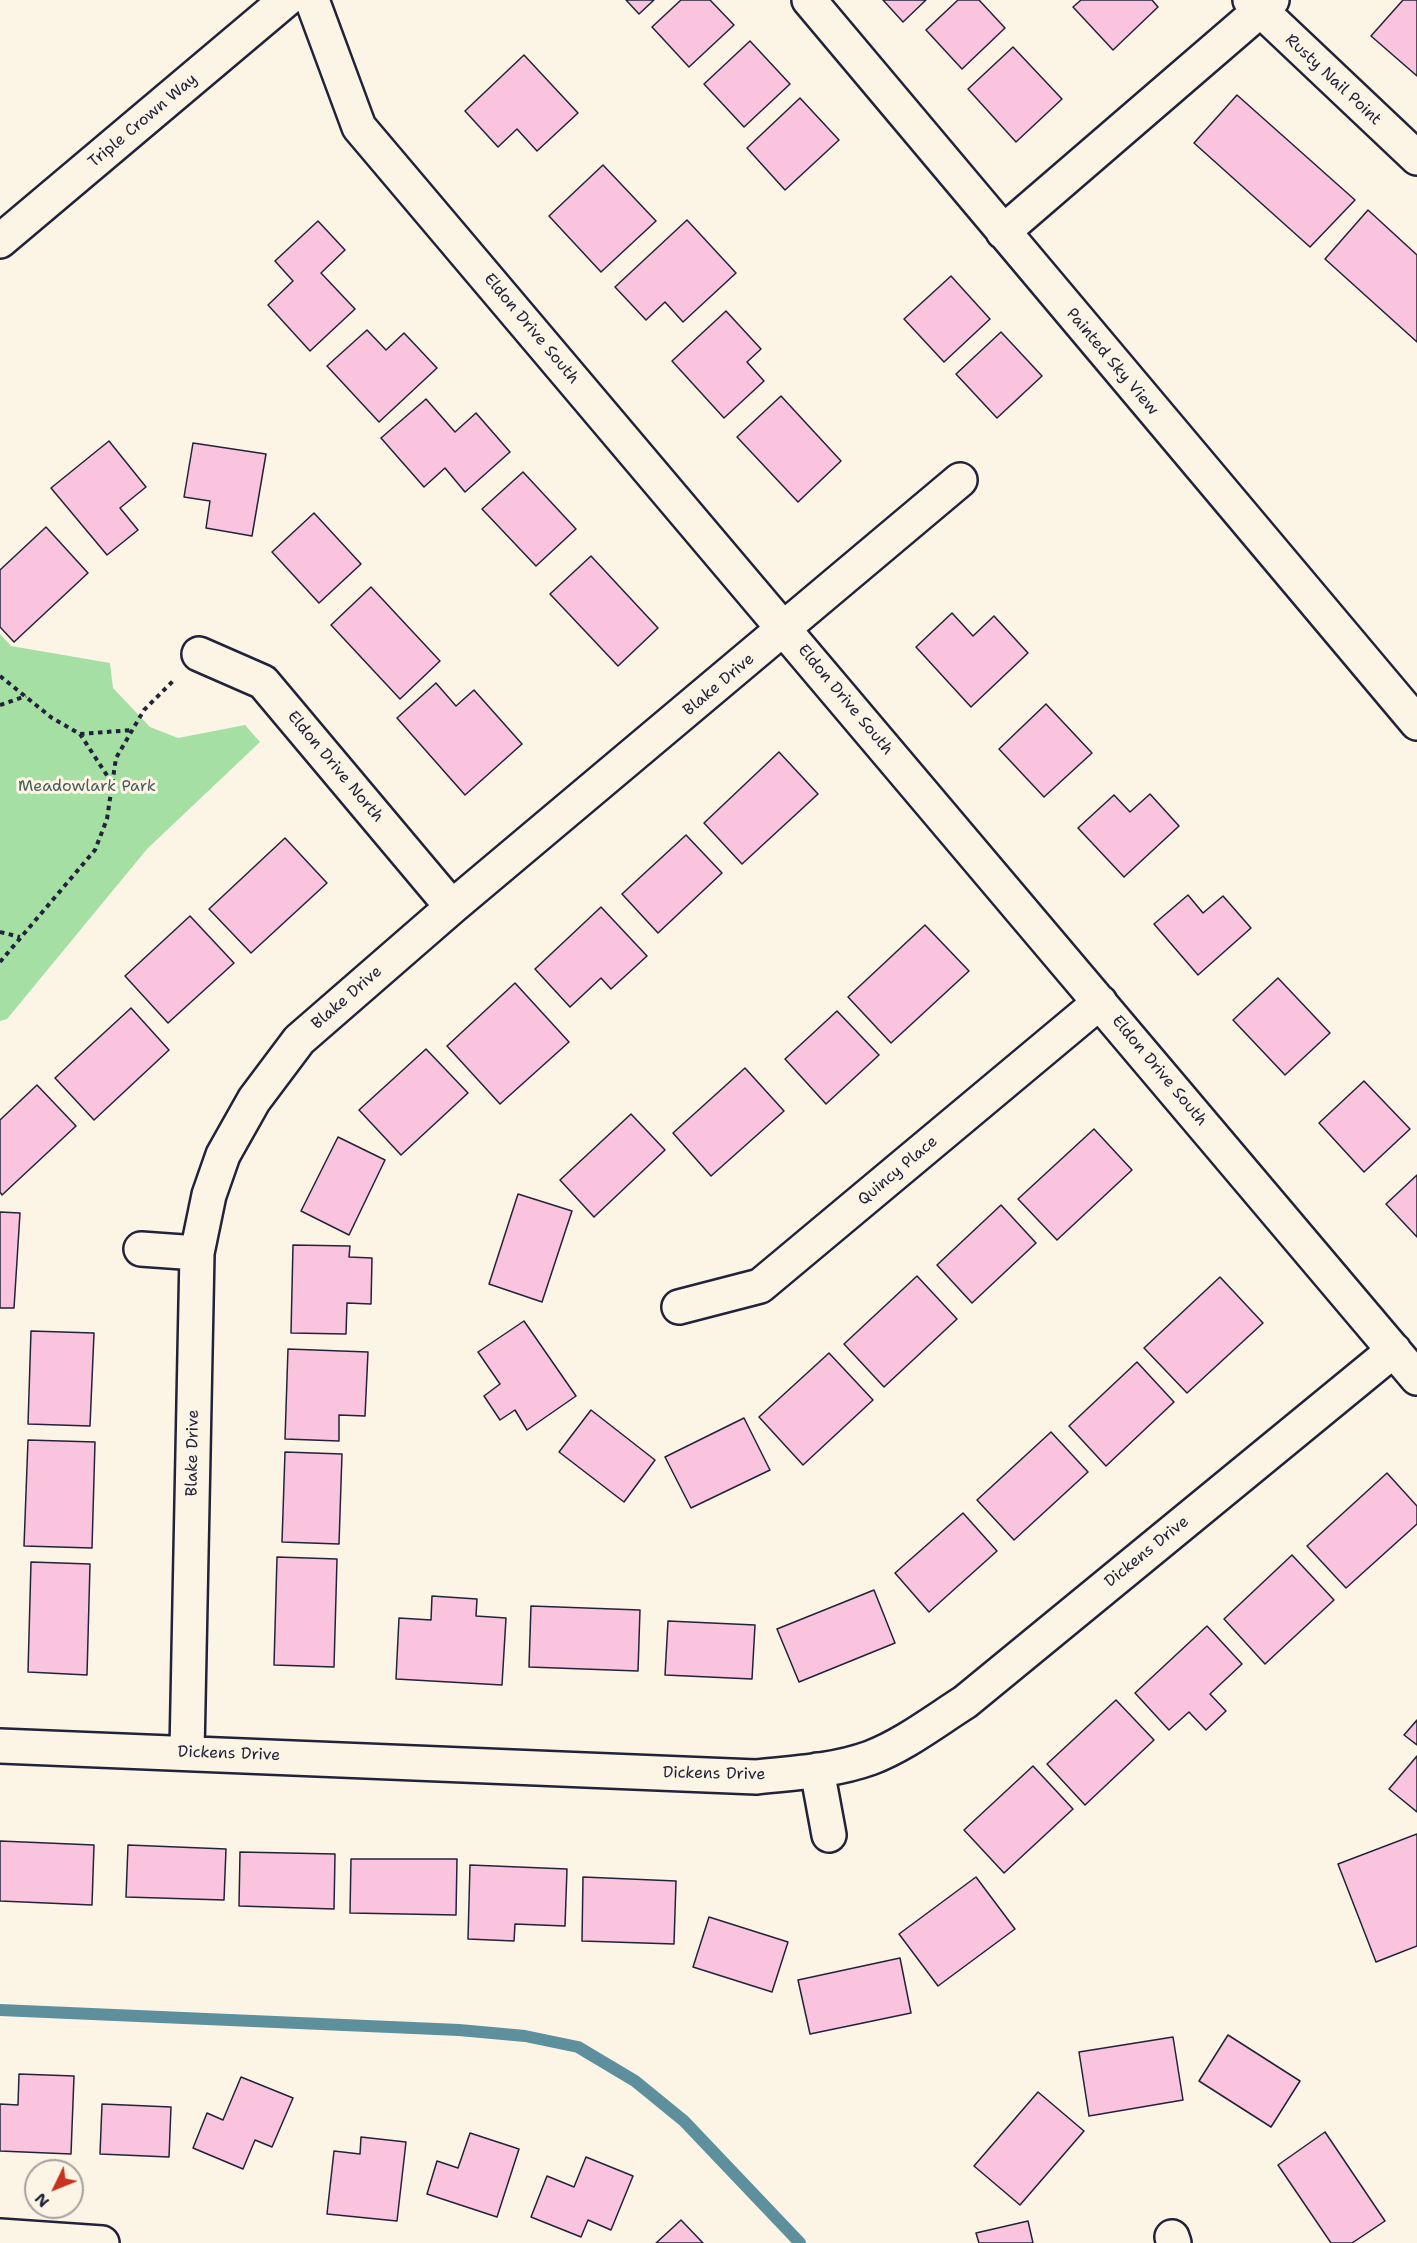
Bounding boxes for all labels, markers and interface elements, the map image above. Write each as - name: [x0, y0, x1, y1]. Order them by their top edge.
- street label: Rusty Nail Point: [1281, 31, 1385, 129]
- street label: Triple Crown Way: [85, 70, 201, 172]
- street label: Eldon Drive South: [479, 270, 583, 388]
- street label: Painted Sky View: [1062, 305, 1162, 419]
- street label: Eldon Drive South: [793, 641, 897, 759]
- street label: Blake Drive: [680, 650, 758, 720]
- street label: Eldon Drive North: [283, 707, 387, 827]
- park label: Meadowlark Park: [18, 777, 156, 797]
- street label: Blake Drive: [308, 962, 386, 1034]
- street label: Eldon Drive South: [1107, 1012, 1211, 1130]
- street label: Quincy Place: [854, 1132, 942, 1210]
- street label: Blake Drive: [183, 1409, 203, 1497]
- street label: Dickens Drive: [1101, 1512, 1193, 1592]
- street label: Dickens Drive: [177, 1743, 281, 1765]
- street label: Dickens Drive: [663, 1764, 765, 1784]
- north arrow: [24, 2159, 84, 2219]
- text: N: [30, 2188, 54, 2212]

